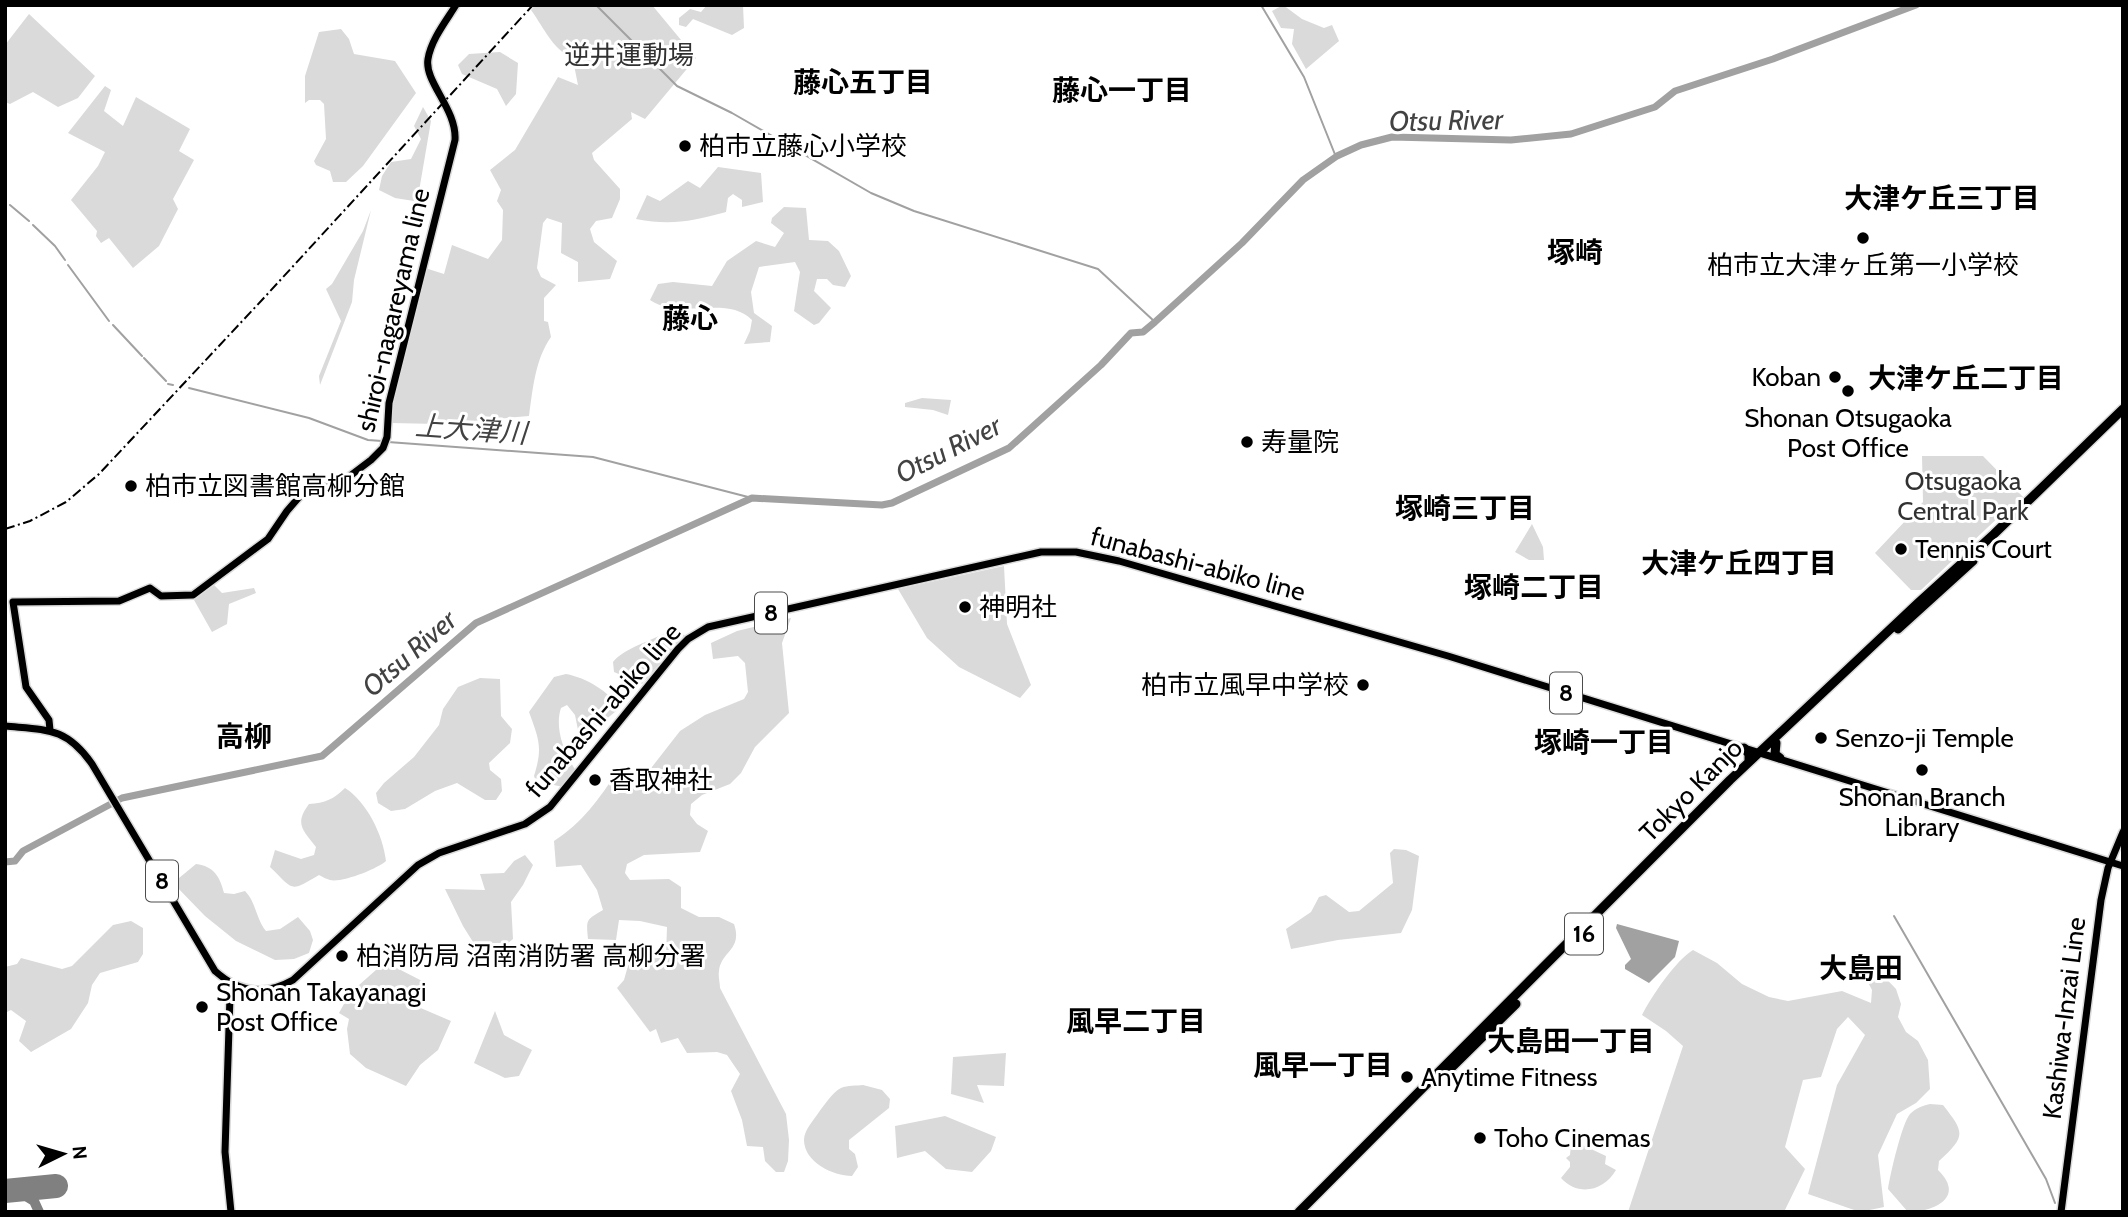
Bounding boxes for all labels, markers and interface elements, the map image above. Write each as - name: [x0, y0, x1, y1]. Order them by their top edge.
- park label: 逆井運動場: [564, 39, 694, 71]
- district label: 藤心五丁目: [793, 65, 933, 99]
- district label: 藤心一丁目: [1052, 73, 1192, 107]
- water label: Otsu River: [1389, 102, 1505, 138]
- place label: 柏市立藤心小学校: [699, 130, 907, 162]
- marker: 柏市立藤心小学校: [677, 138, 693, 154]
- district label: 大津ケ丘三丁目: [1844, 181, 2040, 215]
- street label: shiroi-nagareyama line: [349, 185, 437, 435]
- marker: 柏市立大津ヶ丘第一小学校: [1855, 230, 1871, 246]
- district label: 塚崎: [1547, 235, 1603, 269]
- place label: 柏市立大津ヶ丘第一小学校: [1707, 249, 2019, 281]
- district label: 藤心: [662, 301, 718, 335]
- place label: Koban: [1751, 361, 1821, 393]
- district label: 大津ケ丘二丁目: [1868, 361, 2064, 395]
- marker: Koban: [1827, 369, 1843, 385]
- marker: Shonan Otsugaoka Post Office: [1840, 383, 1856, 399]
- place label: Shonan Otsugaoka Post Office: [1744, 402, 1952, 464]
- water label: Otsu River: [889, 407, 1008, 490]
- water label: 上大津川: [414, 408, 531, 450]
- place label: 寿量院: [1261, 426, 1339, 458]
- marker: 寿量院: [1239, 434, 1255, 450]
- park label: Otsugaoka Central Park: [1897, 465, 2029, 527]
- place label: 柏市立図書館高柳分館: [145, 470, 405, 502]
- marker: 柏市立図書館高柳分館: [123, 478, 139, 494]
- district label: 塚崎三丁目: [1395, 491, 1535, 525]
- street label: funabashi-abiko line: [1087, 520, 1309, 608]
- place label: Tennis Court: [1915, 533, 2052, 565]
- marker: Tennis Court: [1893, 541, 1909, 557]
- district label: 大津ケ丘四丁目: [1641, 546, 1837, 580]
- district label: 塚崎二丁目: [1464, 570, 1604, 604]
- place label: 神明社: [979, 591, 1057, 623]
- road number: 8: [755, 592, 787, 634]
- marker: 神明社: [957, 599, 973, 615]
- water label: Otsu River: [355, 602, 464, 703]
- street label: funabashi-abiko line: [519, 616, 687, 804]
- place label: 柏市立風早中学校: [1141, 669, 1349, 701]
- road number: 8: [1550, 672, 1582, 714]
- marker: 柏市立風早中学校: [1355, 677, 1371, 693]
- district label: 高柳: [216, 719, 272, 753]
- place label: Senzo-ji Temple: [1835, 722, 2014, 754]
- district label: 塚崎一丁目: [1534, 725, 1674, 759]
- marker: Senzo-ji Temple: [1813, 730, 1829, 746]
- street label: Tokyo Kanjo: [1633, 732, 1749, 848]
- marker: Shonan Branch Library: [1914, 762, 1930, 778]
- place label: 香取神社: [609, 764, 713, 796]
- marker: 香取神社: [587, 772, 603, 788]
- place label: Shonan Branch Library: [1838, 781, 2006, 843]
- road number: 8: [146, 860, 178, 902]
- road number: 16: [1565, 914, 1603, 954]
- street label: Kashiwa-Inzai Line: [2036, 915, 2092, 1121]
- place label: 柏消防局 沼南消防署 高柳分署: [356, 940, 706, 972]
- marker: 柏消防局 沼南消防署 高柳分署: [334, 948, 350, 964]
- district label: 大島田: [1819, 951, 1903, 985]
- place label: Shonan Takayanagi Post Office: [216, 976, 426, 1038]
- marker: Shonan Takayanagi Post Office: [194, 999, 210, 1015]
- district label: 風早二丁目: [1066, 1004, 1206, 1038]
- district label: 大島田一丁目: [1487, 1024, 1655, 1058]
- district label: 風早一丁目: [1253, 1048, 1393, 1082]
- place label: Anytime Fitness: [1421, 1061, 1598, 1093]
- marker: Anytime Fitness: [1399, 1069, 1415, 1085]
- north arrow: [28, 1119, 98, 1189]
- place label: Toho Cinemas: [1494, 1122, 1651, 1154]
- marker: Toho Cinemas: [1472, 1130, 1488, 1146]
- text: N: [67, 1145, 91, 1160]

